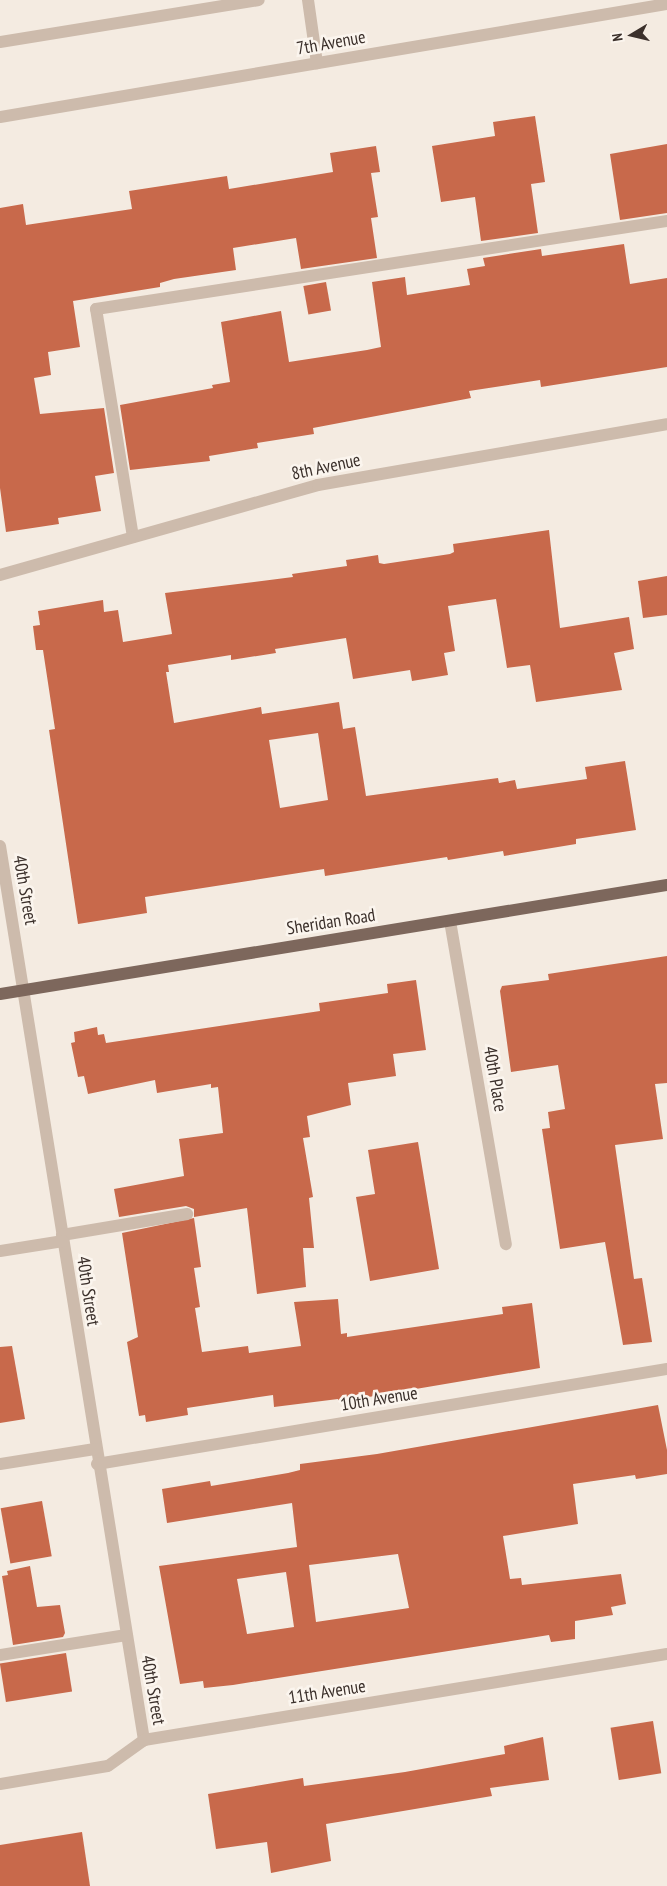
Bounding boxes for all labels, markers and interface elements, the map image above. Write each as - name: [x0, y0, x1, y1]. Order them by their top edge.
- north arrow: [607, 10, 657, 60]
- street label: 7th Avenue: [295, 26, 367, 60]
- text: N: [608, 32, 627, 42]
- street label: 8th Avenue: [289, 449, 363, 485]
- street label: 40th Street: [8, 854, 42, 926]
- street label: Sheridan Road: [285, 904, 377, 940]
- street label: 40th Place: [479, 1045, 511, 1113]
- street label: 40th Street: [72, 1255, 104, 1327]
- street label: 10th Avenue: [339, 1382, 419, 1416]
- street label: 40th Street: [136, 1654, 170, 1726]
- street label: 11th Avenue: [287, 1675, 367, 1709]

